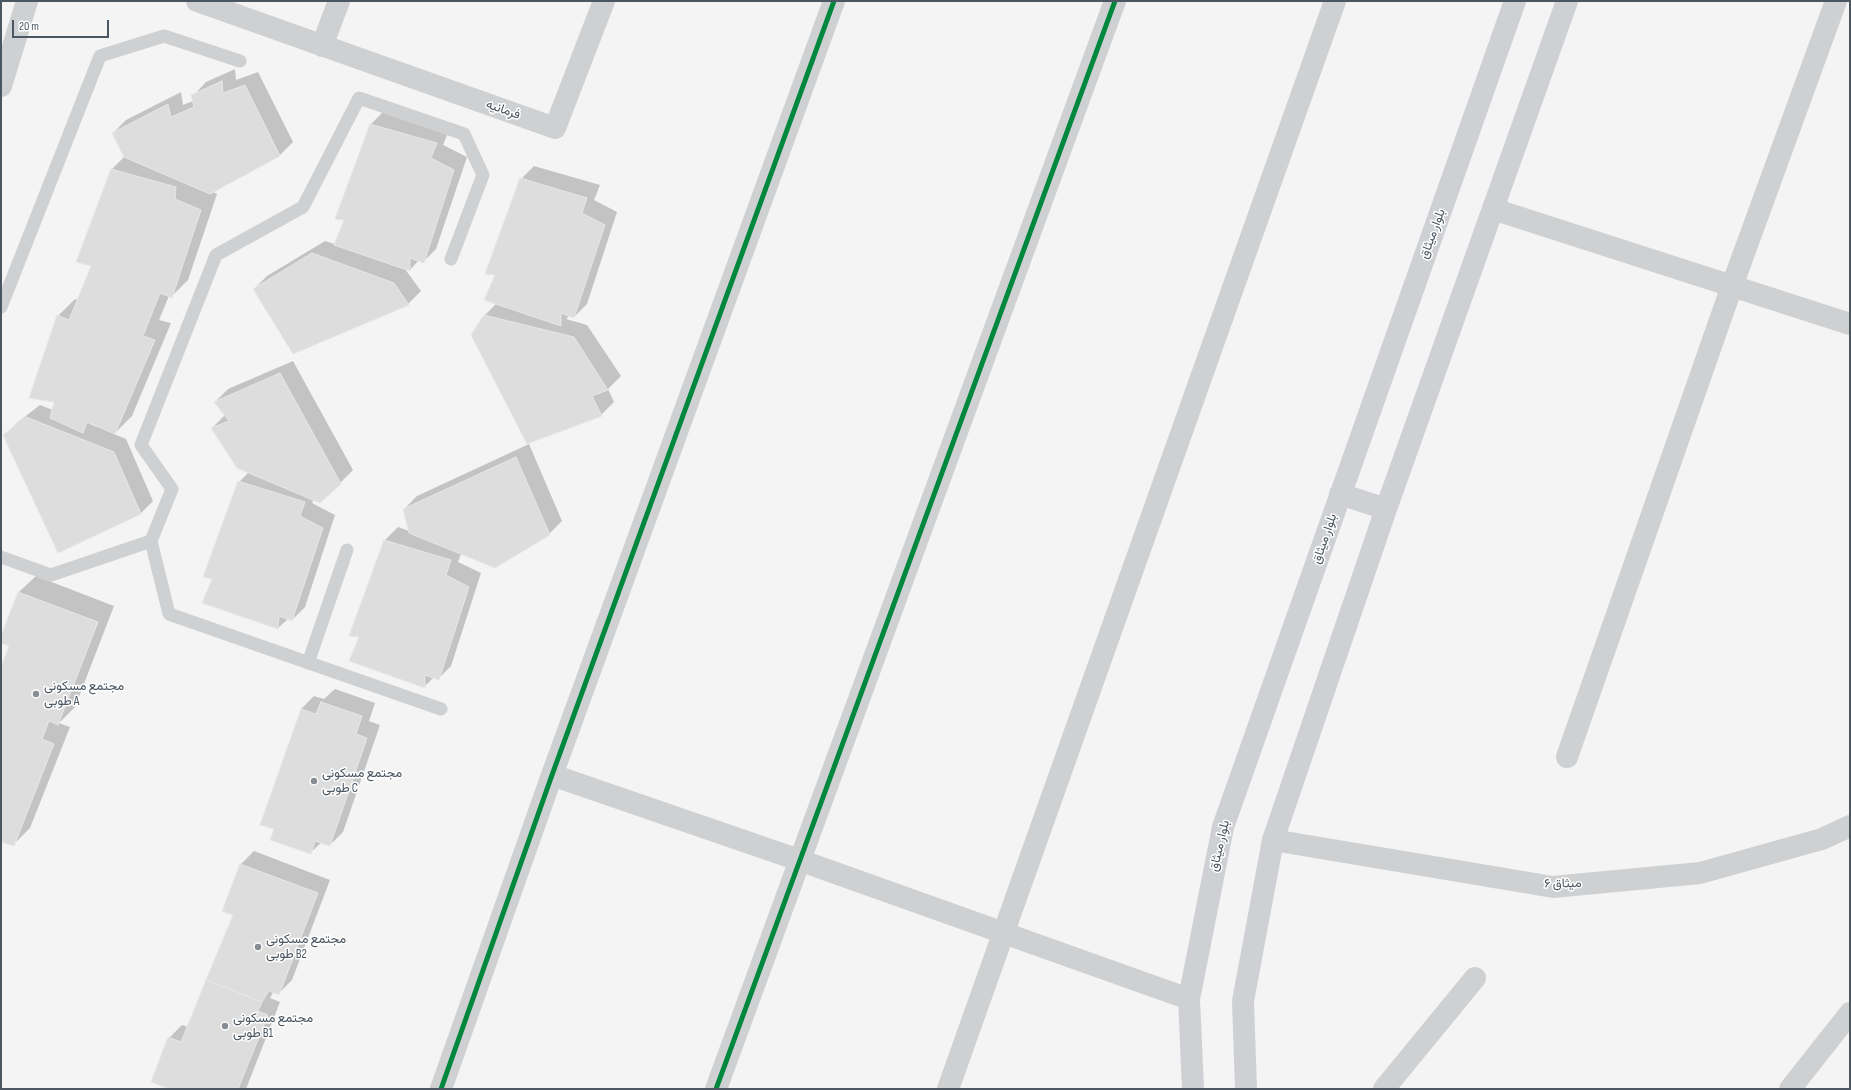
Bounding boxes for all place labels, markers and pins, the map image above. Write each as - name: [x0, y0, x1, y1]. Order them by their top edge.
- place label: مجتمع مسکونی طوبی A: [44, 679, 124, 710]
- marker: مجتمع مسکونی طوبی A: [31, 689, 41, 699]
- place label: مجتمع مسکونی طوبی C: [322, 766, 402, 797]
- marker: مجتمع مسکونی طوبی C: [309, 776, 319, 786]
- place label: مجتمع مسکونی طوبی B2: [266, 932, 346, 963]
- marker: مجتمع مسکونی طوبی B2: [253, 942, 263, 952]
- place label: مجتمع مسکونی طوبی B1: [233, 1011, 313, 1042]
- marker: مجتمع مسکونی طوبی B1: [220, 1021, 230, 1031]

